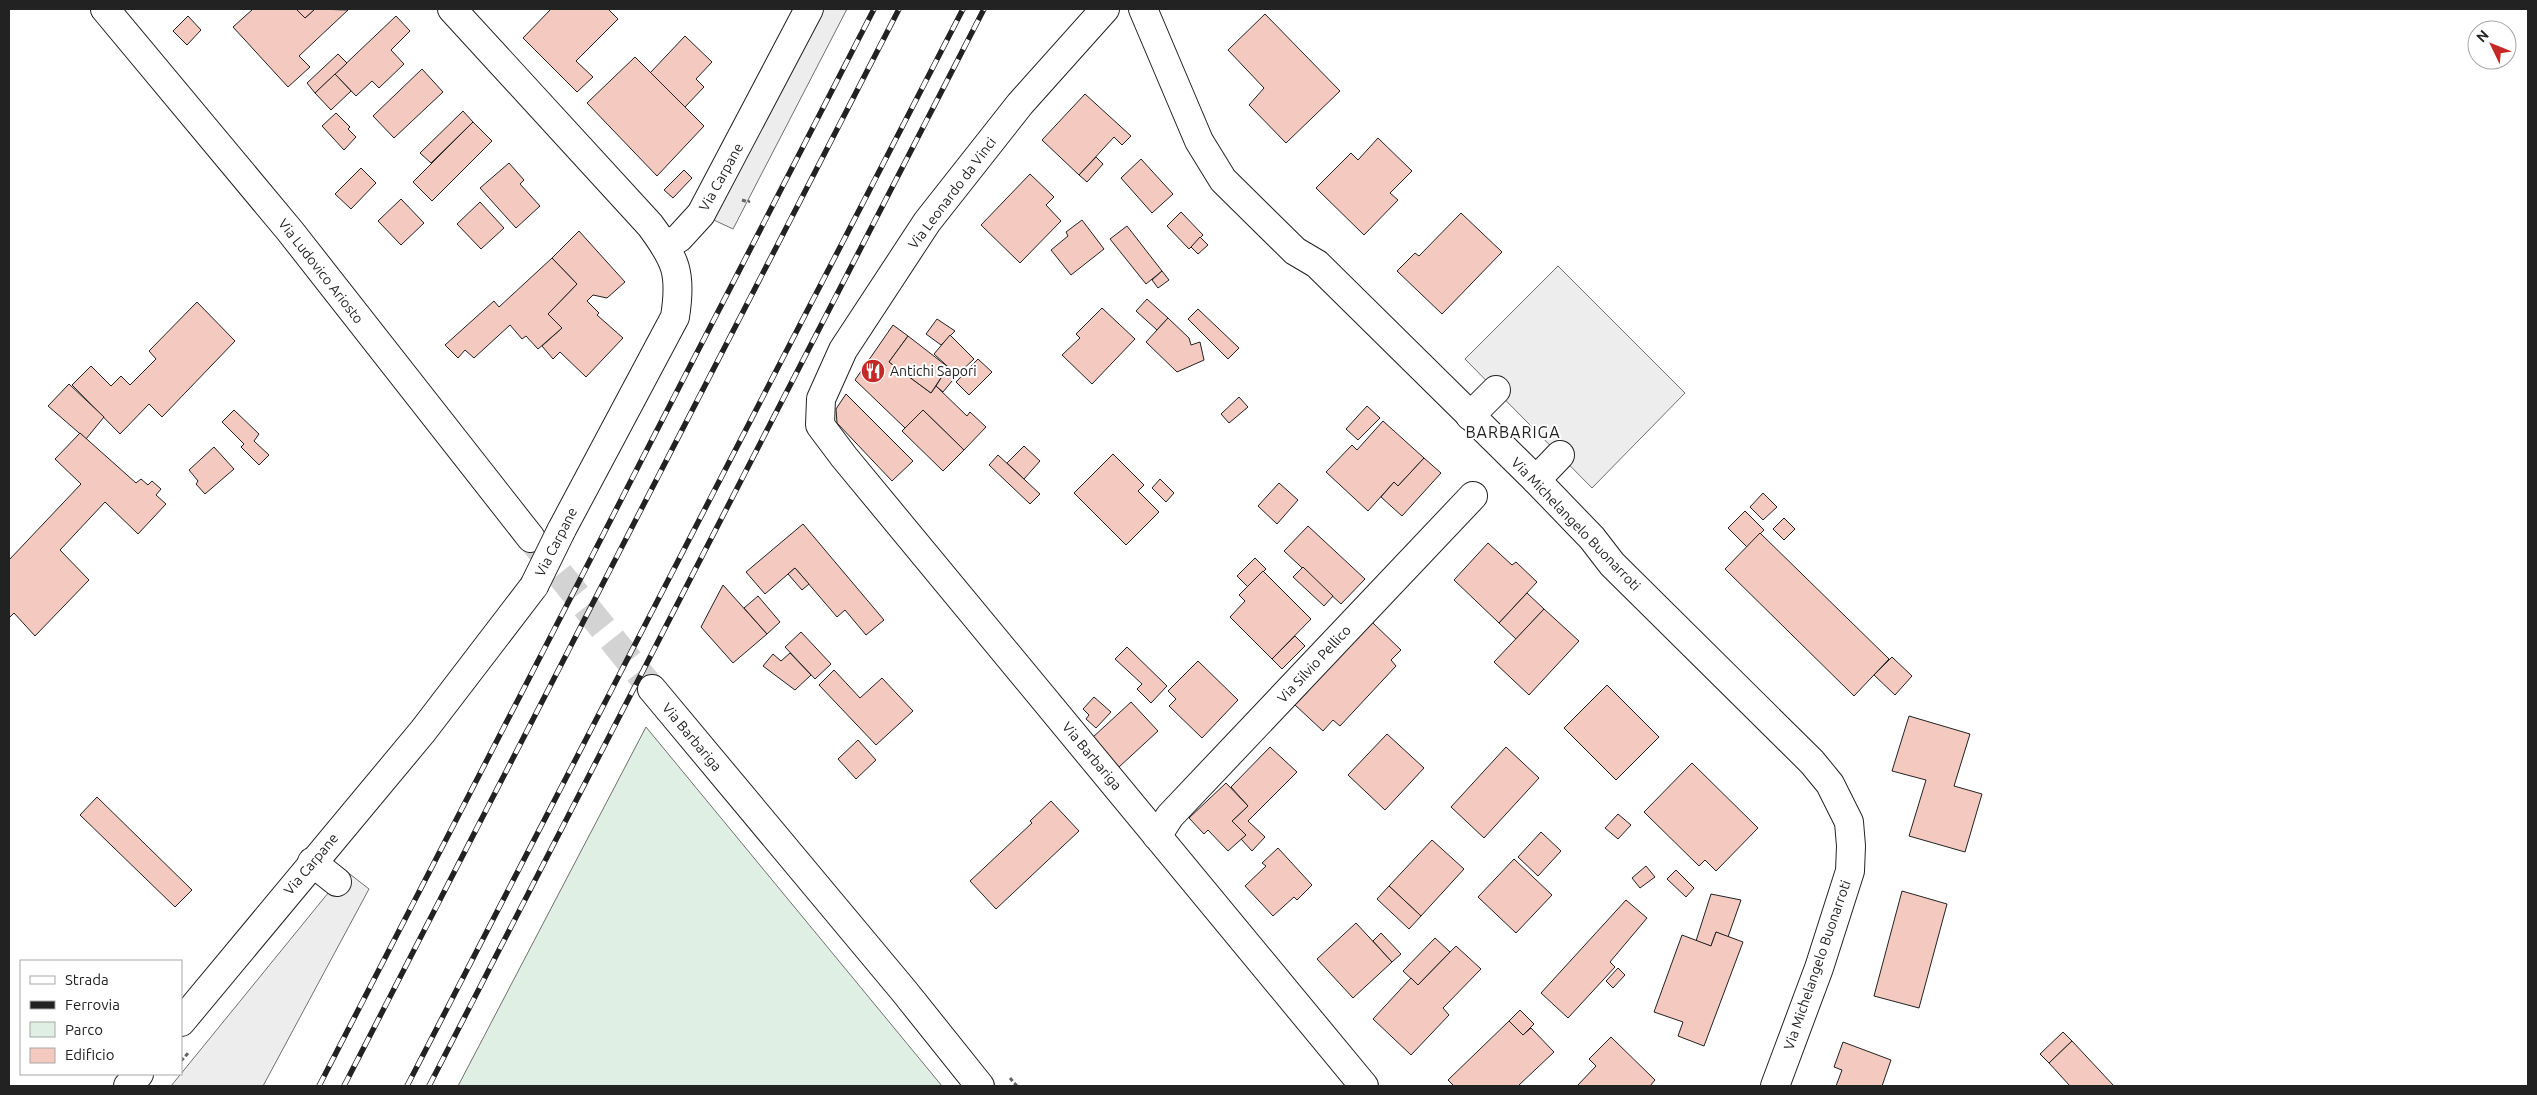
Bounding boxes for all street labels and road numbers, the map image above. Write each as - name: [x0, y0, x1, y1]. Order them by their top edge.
- street label: Via Leonardo da Vinci: [905, 134, 999, 252]
- street label: Via Carpane: [696, 140, 746, 214]
- street label: Via Ludovico Ariosto: [275, 215, 367, 327]
- street label: Via Michelangelo Buonarroti: [1508, 454, 1644, 594]
- street label: Via Carpane: [532, 505, 580, 579]
- street label: Via Silvio Pellico: [1274, 622, 1354, 706]
- street label: Via Barbariga: [659, 700, 725, 774]
- street label: Via Barbariga: [1059, 719, 1125, 793]
- street label: Via Carpane: [281, 830, 341, 898]
- street label: Via Michelangelo Buonarroti: [1780, 878, 1854, 1052]

